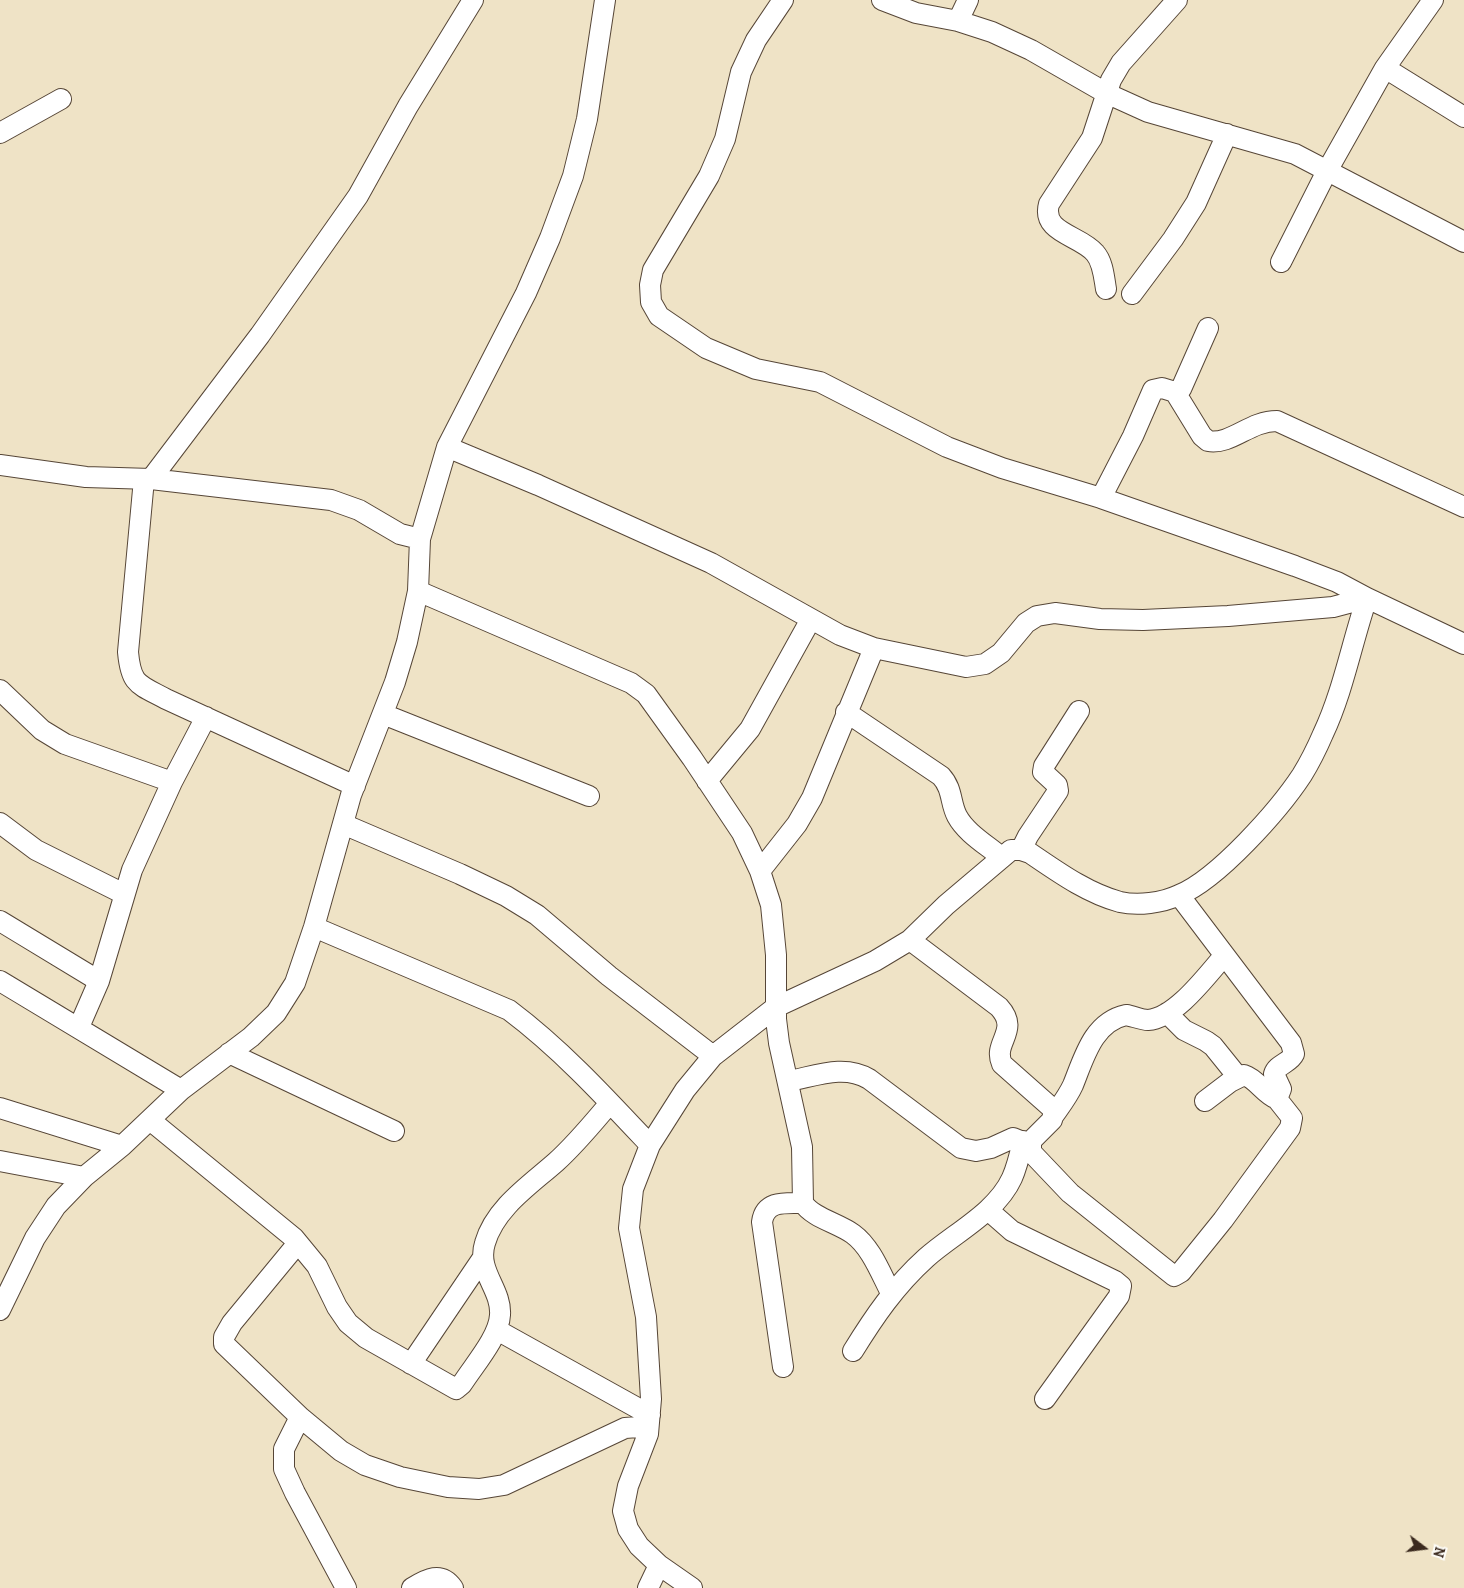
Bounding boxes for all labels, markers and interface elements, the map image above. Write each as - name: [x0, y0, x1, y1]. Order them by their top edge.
- north arrow: [1399, 1523, 1449, 1573]
- text: N: [1428, 1545, 1449, 1559]

